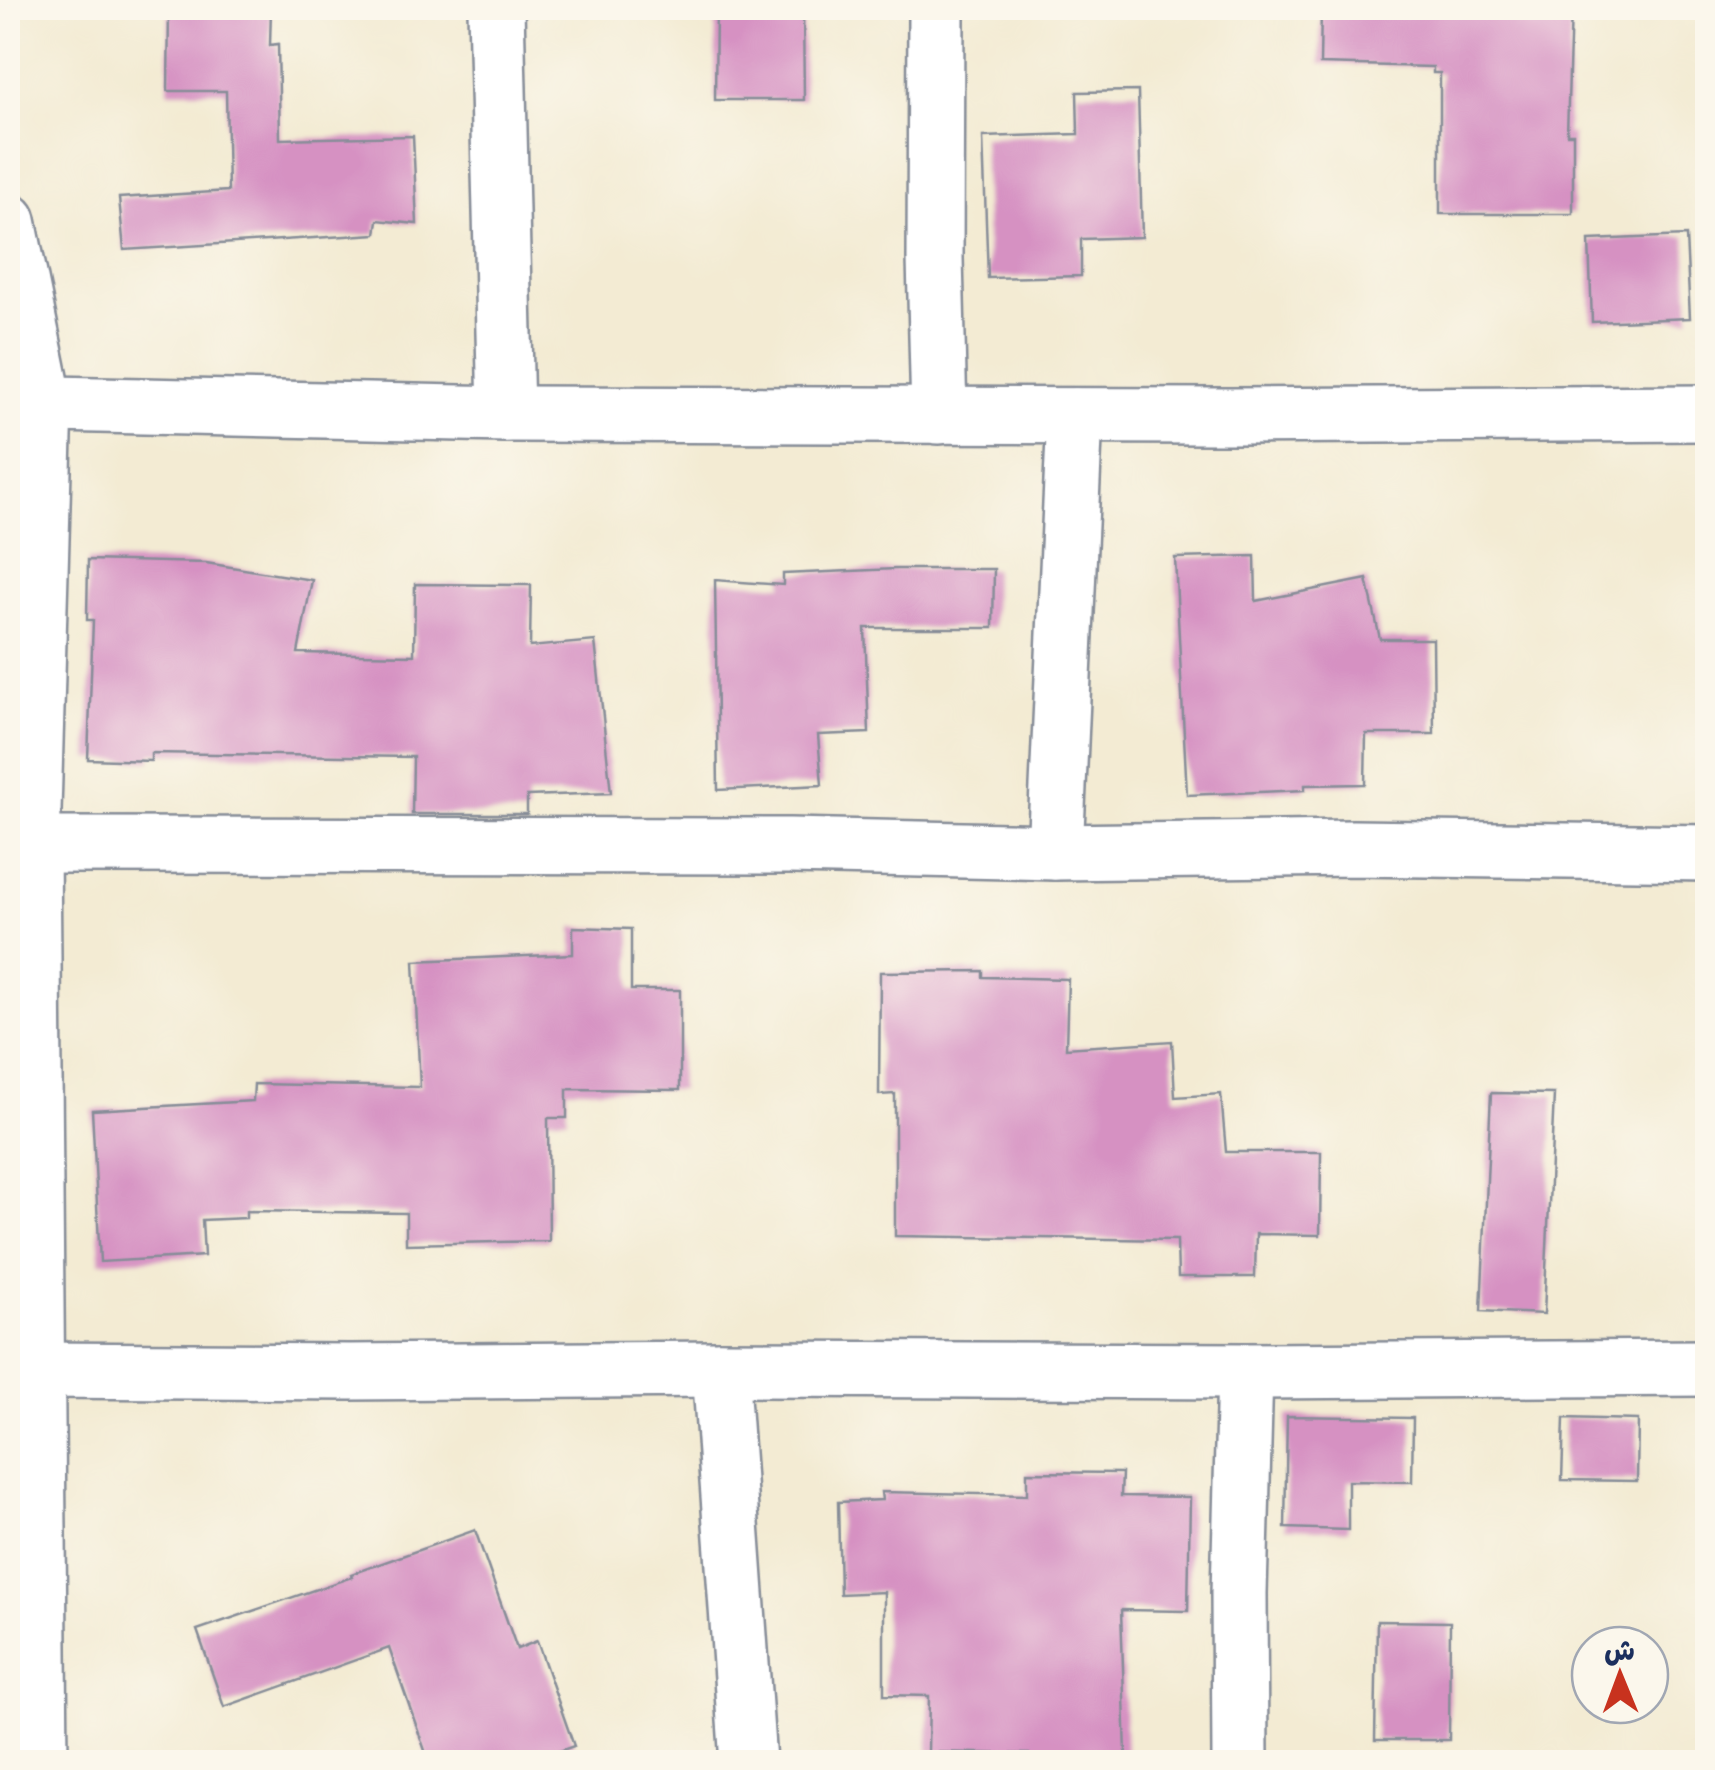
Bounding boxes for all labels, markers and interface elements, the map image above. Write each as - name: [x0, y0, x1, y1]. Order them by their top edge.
- north arrow: [1570, 1625, 1670, 1725]
- text: ش: [1604, 1633, 1635, 1668]

